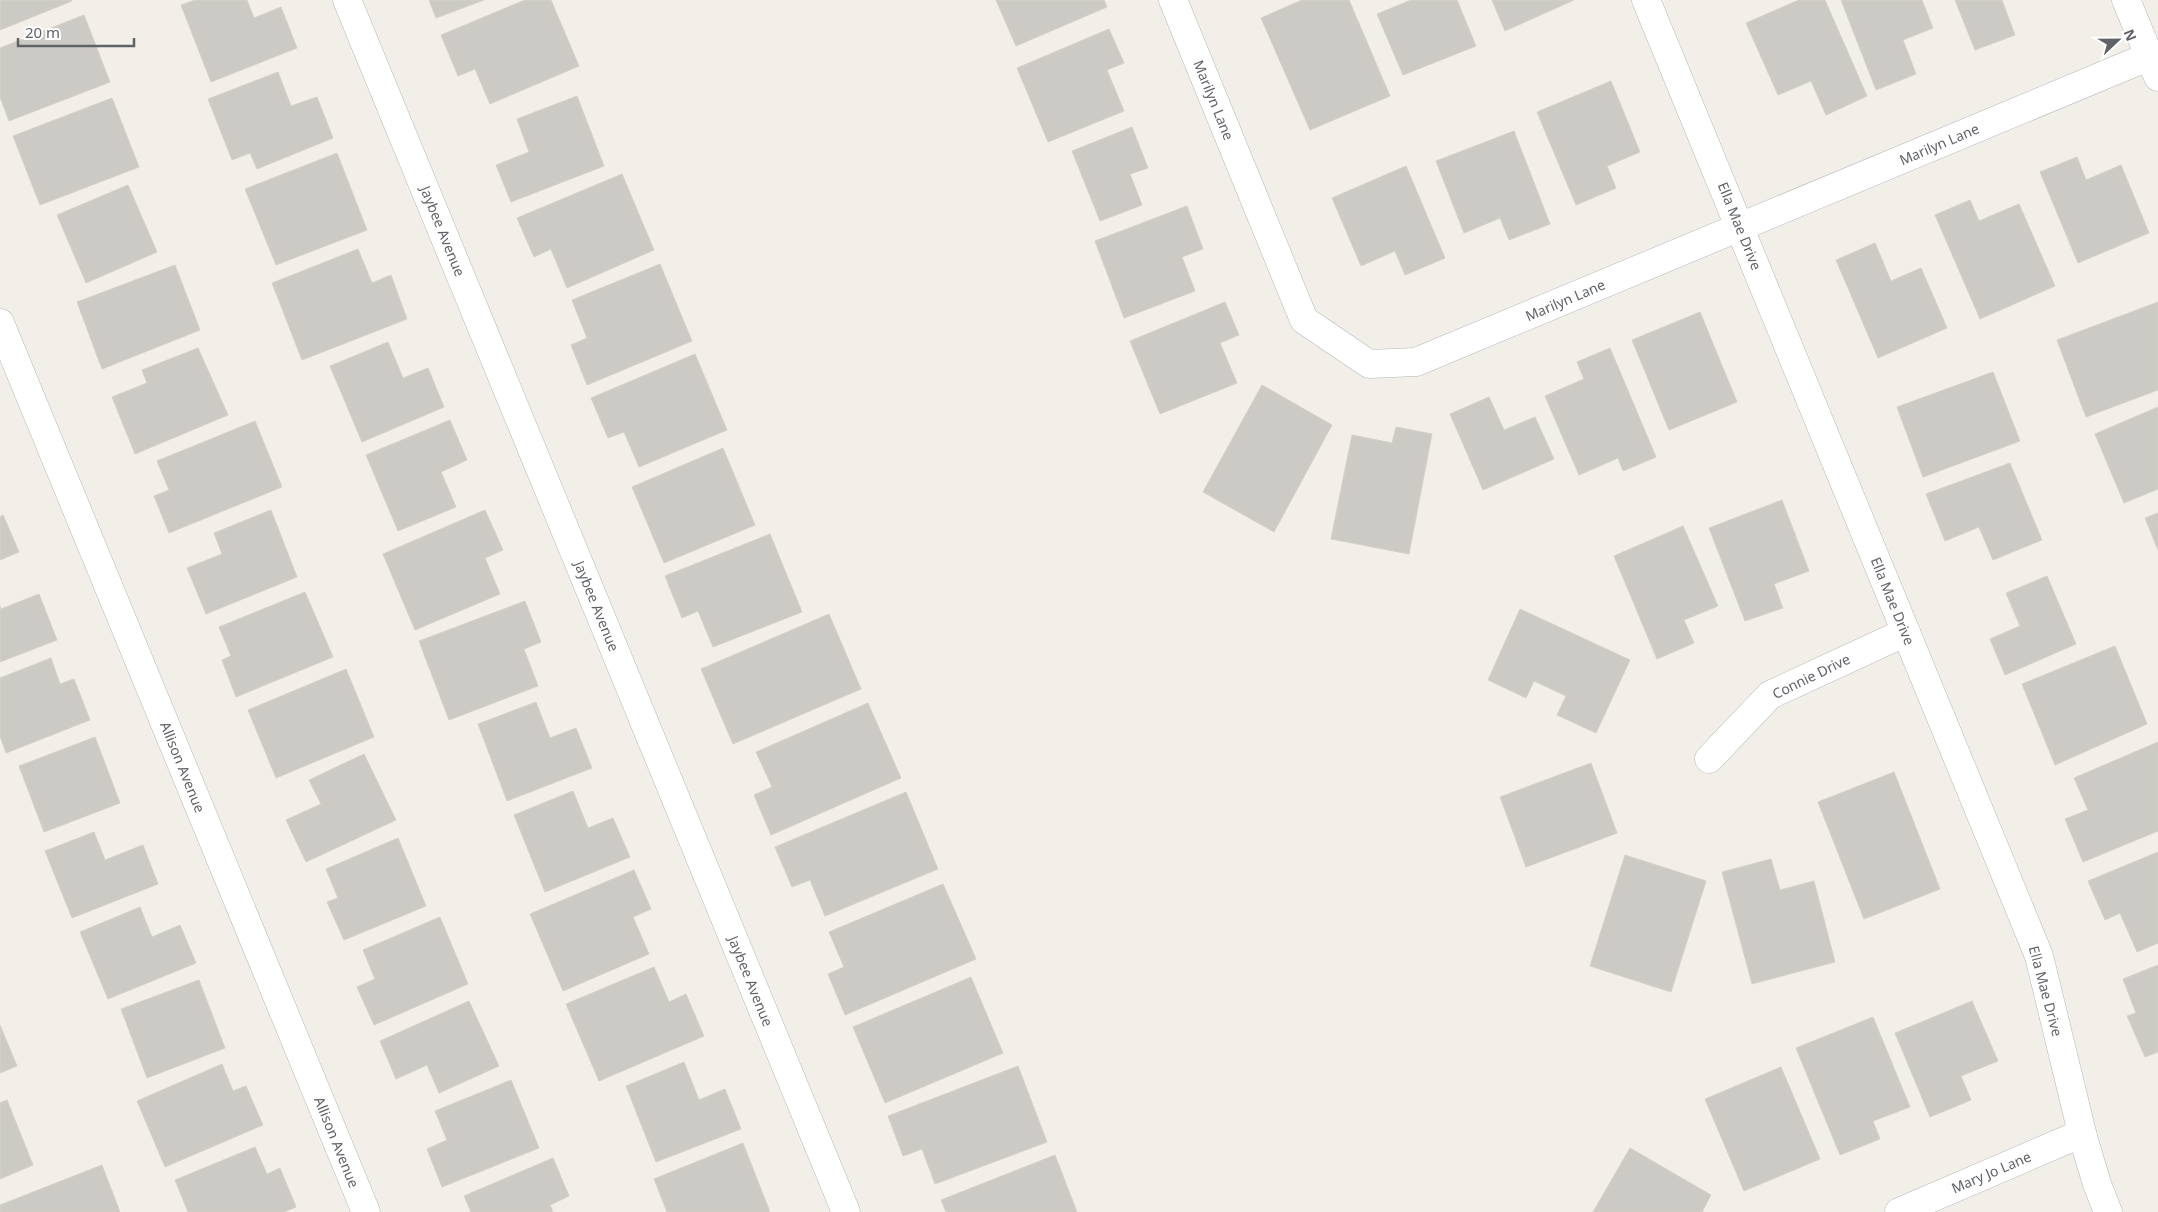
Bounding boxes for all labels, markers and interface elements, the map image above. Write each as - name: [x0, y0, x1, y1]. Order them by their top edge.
- scale bar: [18, 15, 134, 47]
- north arrow: [2093, 15, 2143, 65]
- text: 20 m: [25, 22, 60, 42]
- text: N: [2120, 26, 2141, 44]
- street label: Marilyn Lane: [1189, 57, 1239, 143]
- street label: Marilyn Lane: [1896, 119, 1982, 169]
- street label: Ella Mae Drive: [1714, 179, 1766, 273]
- street label: Jaybee Avenue: [415, 181, 470, 279]
- street label: Marilyn Lane: [1522, 275, 1608, 325]
- street label: Ella Mae Drive: [1867, 554, 1919, 648]
- street label: Jaybee Avenue: [569, 556, 624, 654]
- street label: Connie Drive: [1769, 649, 1853, 703]
- street label: Allison Avenue: [156, 719, 210, 815]
- street label: Jaybee Avenue: [723, 931, 778, 1029]
- street label: Ella Mae Drive: [2025, 944, 2067, 1039]
- street label: Allison Avenue: [310, 1094, 364, 1190]
- street label: Mary Jo Lane: [1948, 1147, 2034, 1197]

